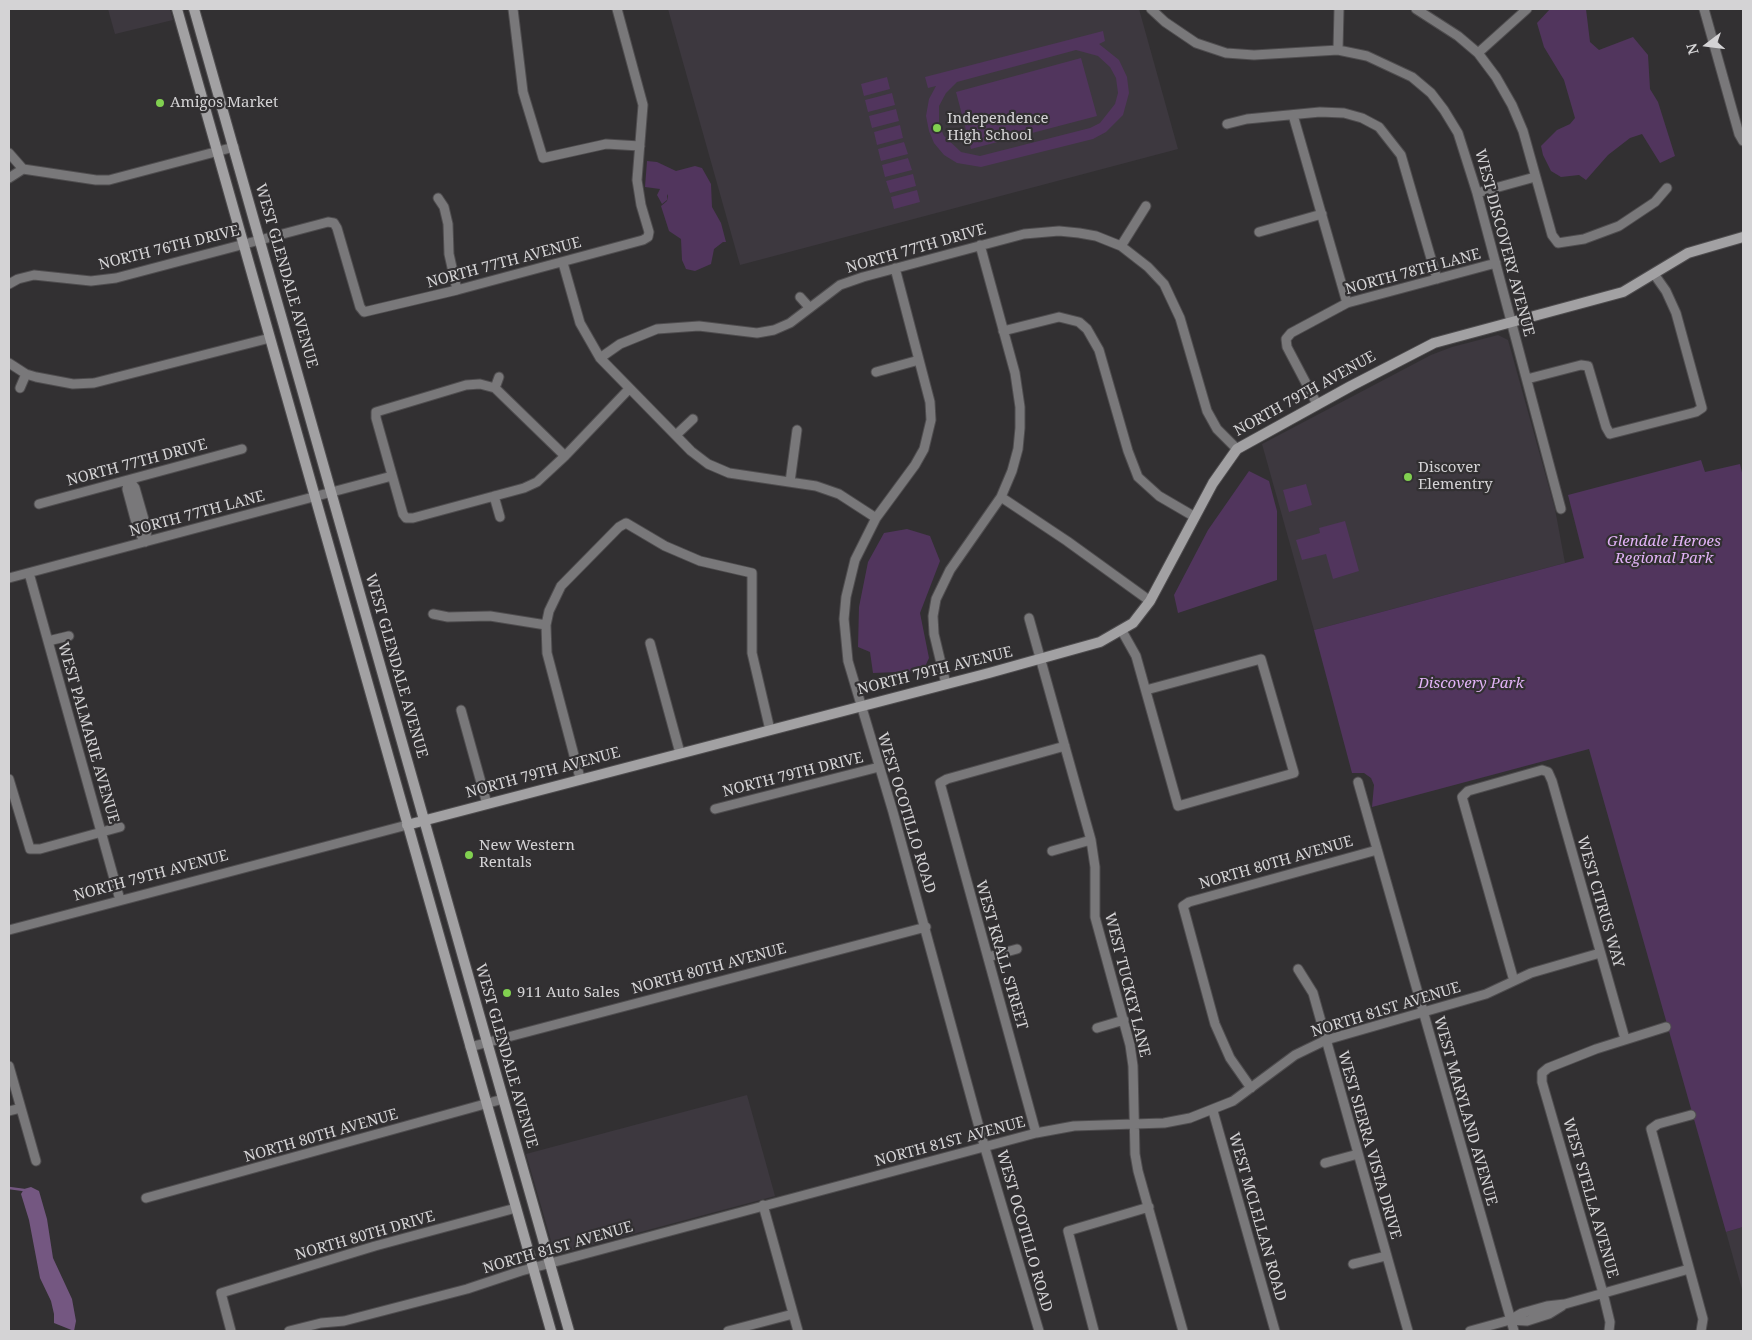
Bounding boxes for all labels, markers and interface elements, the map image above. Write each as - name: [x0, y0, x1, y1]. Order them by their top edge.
- north arrow: [1682, 20, 1732, 70]
- text: N: [1681, 41, 1703, 57]
- place label: Amigos Market: [170, 94, 278, 112]
- marker: Amigos Market: [154, 97, 166, 109]
- place label: Independence High School: [947, 110, 1049, 145]
- marker: Independence High School: [931, 122, 943, 134]
- street label: WEST DISCOVERY AVENUE: [1470, 147, 1538, 339]
- street label: WEST GLENDALE AVENUE: [251, 182, 321, 370]
- street label: NORTH 77TH DRIVE: [844, 220, 988, 278]
- street label: NORTH 76TH DRIVE: [97, 222, 241, 274]
- street label: NORTH 77TH AVENUE: [425, 234, 583, 292]
- street label: NORTH 78TH LANE: [1343, 245, 1483, 299]
- street label: NORTH 79TH AVENUE: [1231, 348, 1379, 440]
- street label: NORTH 77TH DRIVE: [65, 436, 209, 490]
- place label: Discover Elementry: [1418, 459, 1493, 494]
- marker: Discover Elementry: [1402, 471, 1414, 483]
- street label: NORTH 77TH LANE: [127, 487, 267, 541]
- park label: Glendale Heroes Regional Park: [1607, 533, 1721, 568]
- street label: WEST GLENDALE AVENUE: [361, 572, 431, 760]
- street label: WEST PALMARIE AVENUE: [53, 640, 123, 826]
- street label: NORTH 79TH AVENUE: [856, 643, 1014, 699]
- park label: Discovery Park: [1418, 675, 1524, 693]
- street label: WEST OCOTILLO ROAD: [873, 730, 939, 896]
- street label: NORTH 79TH AVENUE: [464, 744, 622, 802]
- street label: NORTH 79TH DRIVE: [721, 749, 865, 801]
- street label: NORTH 80TH AVENUE: [1197, 832, 1355, 894]
- street label: WEST CITRUS WAY: [1573, 834, 1627, 970]
- place label: New Western Rentals: [479, 837, 575, 872]
- street label: NORTH 79TH AVENUE: [72, 847, 230, 905]
- marker: New Western Rentals: [463, 849, 475, 861]
- street label: WEST KRALL STREET: [971, 878, 1031, 1032]
- street label: WEST TUCKEY LANE: [1100, 911, 1154, 1059]
- street label: NORTH 80TH AVENUE: [630, 940, 788, 998]
- street label: WEST GLENDALE AVENUE: [471, 962, 541, 1150]
- street label: NORTH 81ST AVENUE: [1309, 979, 1463, 1041]
- place label: 911 Auto Sales: [517, 984, 620, 1002]
- marker: 911 Auto Sales: [501, 987, 513, 999]
- street label: WEST MARYLAND AVENUE: [1429, 1014, 1501, 1208]
- street label: WEST SIERRA VISTA DRIVE: [1333, 1049, 1405, 1241]
- street label: NORTH 80TH AVENUE: [242, 1105, 400, 1167]
- street label: NORTH 81ST AVENUE: [873, 1113, 1027, 1171]
- street label: WEST STELLA AVENUE: [1558, 1116, 1622, 1280]
- street label: WEST MCLELLAN ROAD: [1224, 1131, 1290, 1303]
- street label: WEST OCOTILLO ROAD: [992, 1148, 1056, 1314]
- street label: NORTH 80TH DRIVE: [293, 1207, 437, 1265]
- street label: NORTH 81ST AVENUE: [481, 1218, 635, 1278]

